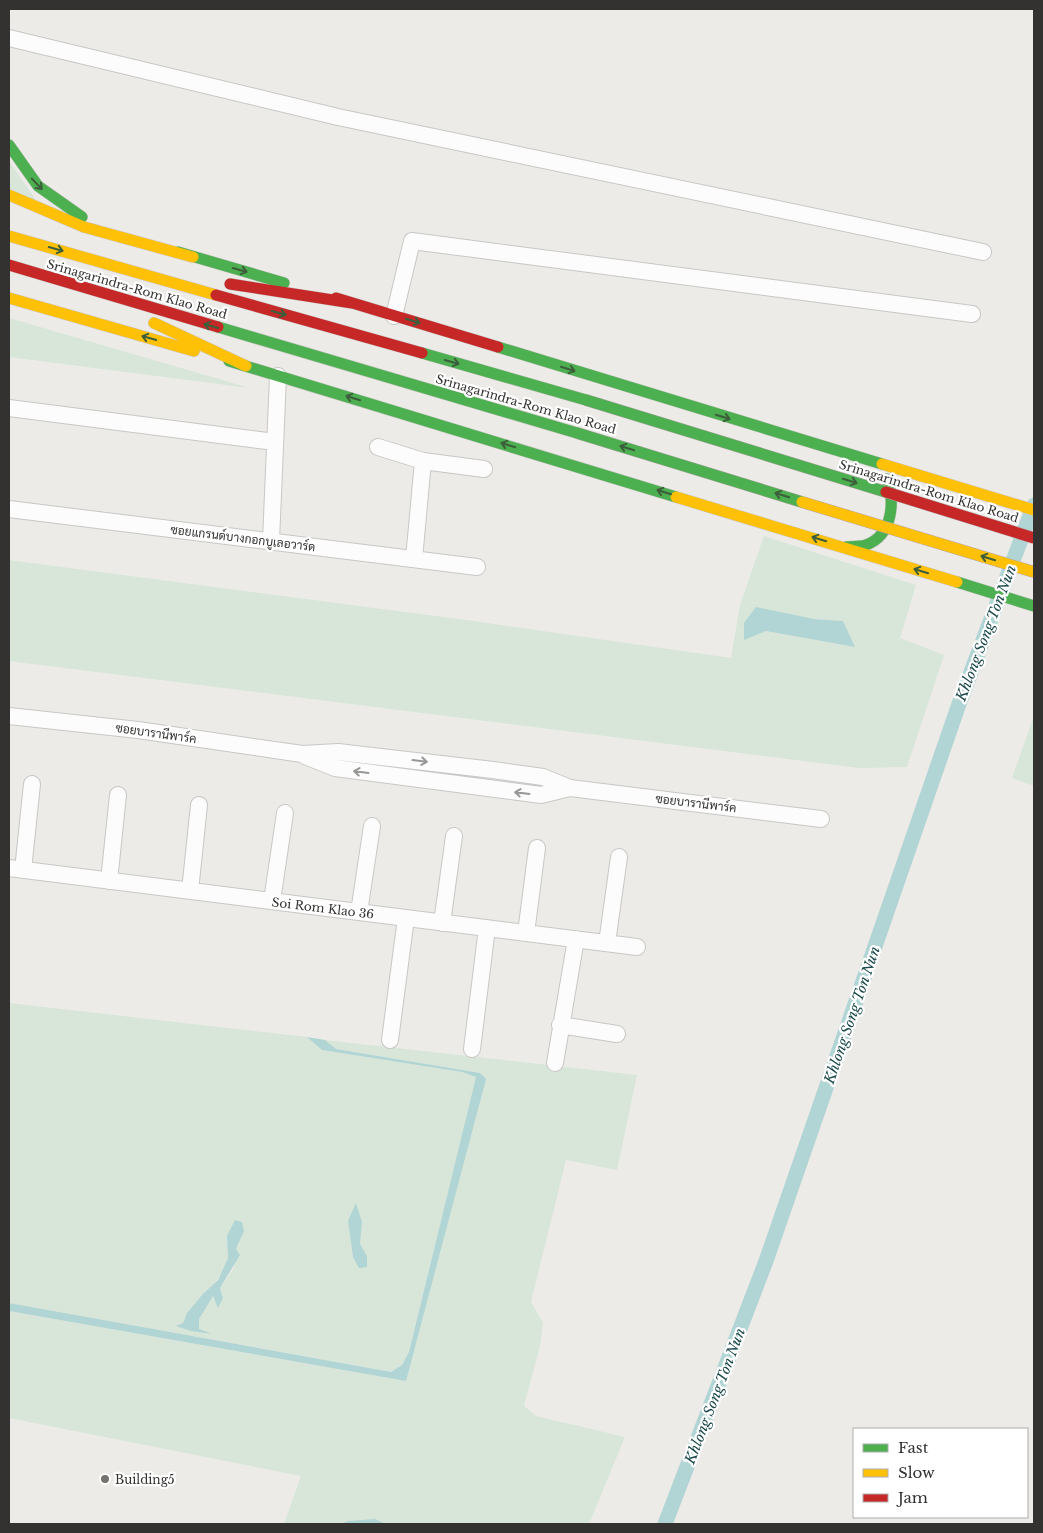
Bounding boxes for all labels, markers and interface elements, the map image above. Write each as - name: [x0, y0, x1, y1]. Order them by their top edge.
- one-way arrow: [31, 178, 43, 190]
- one-way arrow: [47, 245, 63, 254]
- street label: Srinagarindra-Rom Klao Road: [45, 256, 229, 322]
- one-way arrow: [232, 266, 248, 276]
- one-way arrow: [271, 308, 287, 318]
- one-way arrow: [404, 317, 420, 327]
- one-way arrow: [204, 320, 220, 330]
- one-way arrow: [141, 333, 157, 342]
- one-way arrow: [444, 358, 460, 367]
- one-way arrow: [560, 365, 575, 374]
- street label: Srinagarindra-Rom Klao Road: [434, 371, 618, 437]
- one-way arrow: [345, 393, 361, 403]
- one-way arrow: [715, 412, 731, 422]
- one-way arrow: [501, 440, 517, 450]
- one-way arrow: [619, 442, 635, 452]
- street label: Srinagarindra-Rom Klao Road: [837, 457, 1021, 525]
- one-way arrow: [842, 477, 858, 487]
- one-way arrow: [656, 487, 672, 497]
- one-way arrow: [774, 490, 790, 500]
- street label: ซอยแกรนด์บางกอกบูเลอวาร์ด: [170, 522, 316, 555]
- one-way arrow: [812, 534, 828, 544]
- one-way arrow: [980, 553, 996, 562]
- water label: Khlong Song Ton Nun: [951, 562, 1020, 704]
- one-way arrow: [913, 565, 929, 575]
- street label: ซอยบารานีพาร์ค: [115, 720, 197, 746]
- one-way arrow: [412, 756, 428, 766]
- one-way arrow: [353, 767, 369, 777]
- one-way arrow: [515, 788, 531, 798]
- street label: ซอยบารานีพาร์ค: [655, 791, 737, 815]
- street label: Soi Rom Klao 36: [271, 894, 375, 922]
- water label: Khlong Song Ton Nun: [820, 944, 884, 1087]
- water label: Khlong Song Ton Nun: [680, 1325, 749, 1467]
- legend: [853, 1428, 1028, 1518]
- text: Fast: [898, 1438, 929, 1457]
- text: Slow: [898, 1463, 935, 1482]
- place label: Building5: [115, 1472, 175, 1487]
- marker: Building5: [99, 1473, 111, 1485]
- text: Jam: [896, 1488, 928, 1507]

